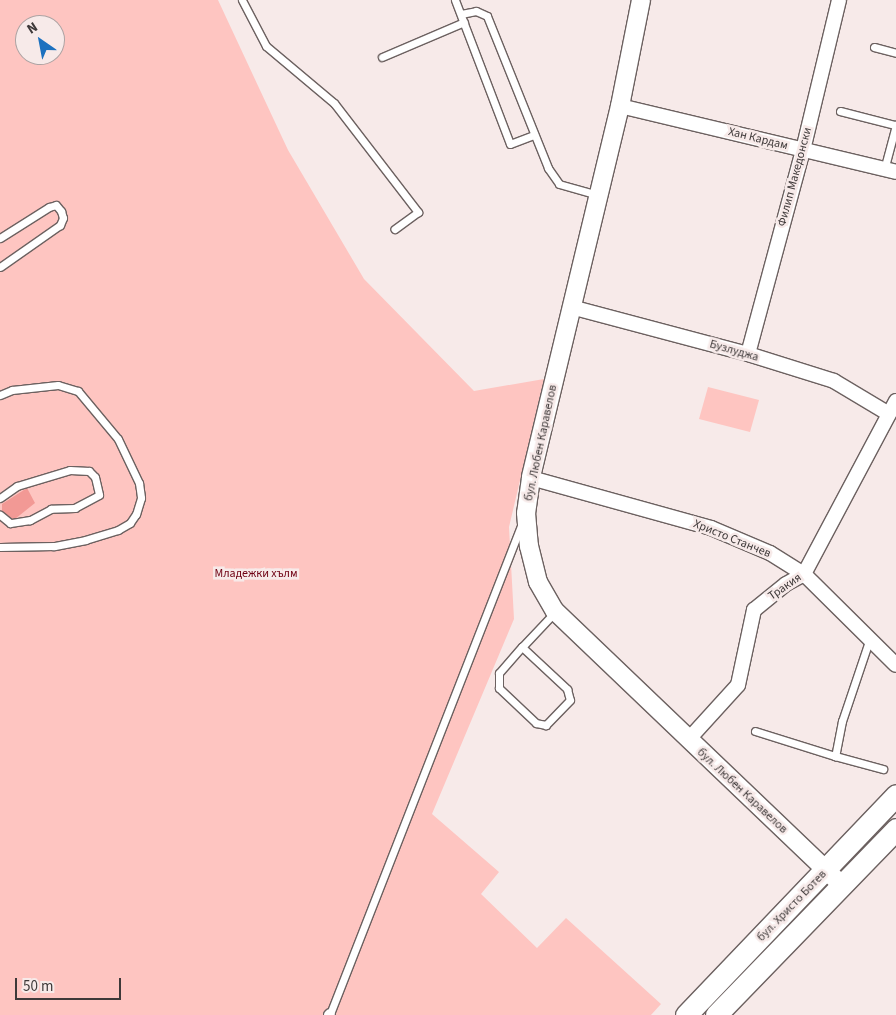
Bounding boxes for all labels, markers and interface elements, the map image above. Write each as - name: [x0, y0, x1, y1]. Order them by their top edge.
- north arrow: [15, 15, 65, 65]
- text: N: [23, 17, 42, 39]
- street label: Хан Кардам: [727, 125, 789, 153]
- street label: Филип Македонски: [775, 126, 815, 228]
- street label: Бузлуджа: [708, 337, 760, 365]
- street label: бул. Любен Каравелов: [522, 384, 560, 502]
- street label: Христо Станчев: [691, 517, 773, 561]
- park label: Младежки хълм: [214, 567, 298, 581]
- street label: Тракия: [766, 570, 804, 604]
- street label: бул. Любен Каравелов: [694, 745, 790, 837]
- street label: бул. Христо Ботев: [754, 867, 830, 945]
- scale bar: [18, 968, 124, 1000]
- text: 50 m: [23, 976, 53, 997]

